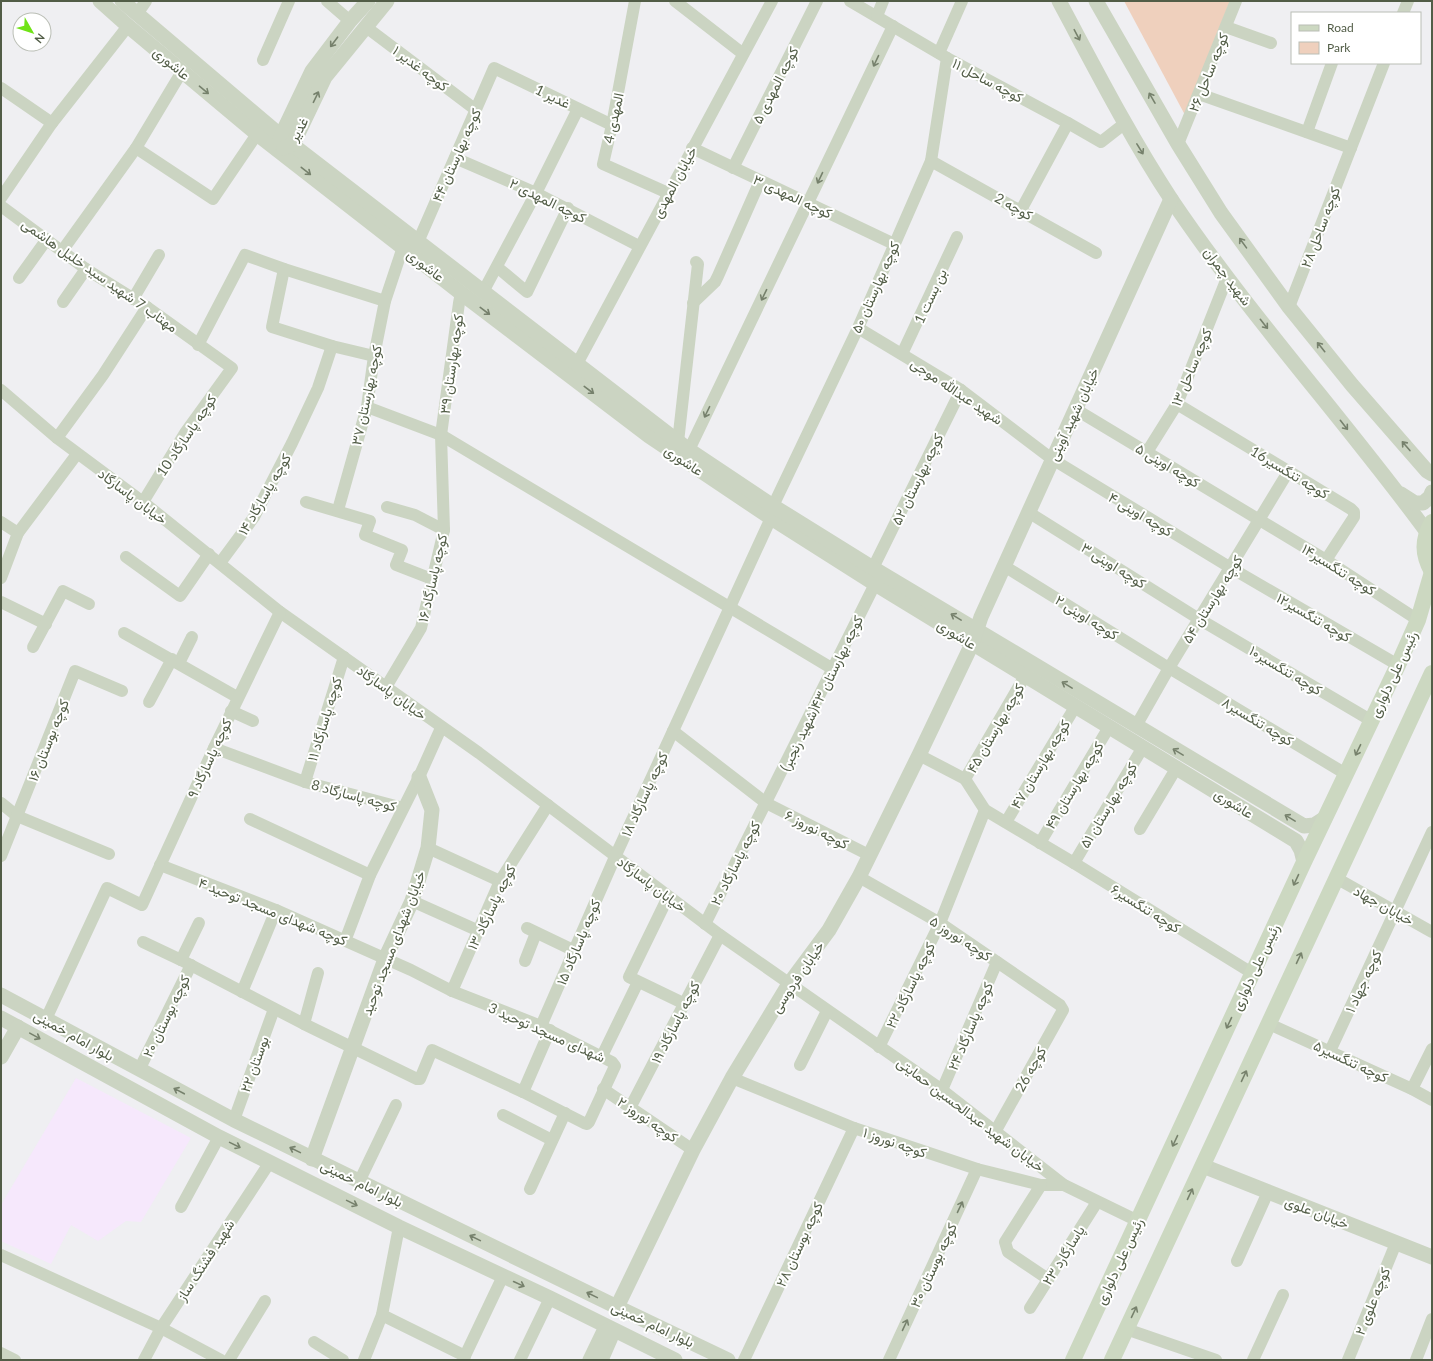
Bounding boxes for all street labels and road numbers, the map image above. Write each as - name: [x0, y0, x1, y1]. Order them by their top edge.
- street label: کوچه ساحل ۲۶: [1184, 30, 1233, 115]
- street label: کوچه غدیر ۱: [389, 42, 452, 96]
- street label: عاشوری: [149, 43, 194, 84]
- street label: کوچه المهدی ۵: [748, 44, 803, 127]
- street label: کوچه ساحل ۱۱: [949, 54, 1026, 108]
- street label: غدیر 1: [532, 80, 573, 113]
- street label: المهدی 4: [599, 91, 628, 145]
- street label: کوچه بهارستان ۴۴: [428, 106, 486, 205]
- street label: غدیر: [284, 114, 312, 145]
- street label: خیابان المهدی: [648, 143, 701, 221]
- street label: کوچه المهدی ۳: [750, 170, 835, 223]
- street label: کوچه المهدی ۲: [506, 174, 589, 228]
- street label: کوچه ساحل ۲۸: [1297, 184, 1345, 271]
- street label: کوچه 2: [991, 189, 1036, 225]
- street label: مهتاب 7 شهید سید خلیل هاشمی: [18, 215, 181, 336]
- street label: کوچه بهارستان ۵۰: [847, 239, 905, 336]
- street label: شهید چمران: [1199, 243, 1255, 310]
- street label: عاشوری: [403, 245, 448, 286]
- street label: بن بست 1: [910, 266, 951, 327]
- street label: کوچه بهارستان ۳۹: [436, 313, 468, 415]
- street label: کوچه ساحل ۱۳: [1167, 325, 1217, 409]
- street label: کوچه بهارستان ۳۷: [347, 343, 387, 447]
- street label: شهید عبدالله موجی: [907, 354, 1006, 429]
- street label: خیابان شهید آوینی: [1044, 365, 1103, 464]
- street label: کوچه پاسارگاد 10: [152, 391, 221, 480]
- street label: کوچه بهارستان ۵۲: [887, 430, 948, 528]
- street label: کوچه اوینی ۵: [1132, 439, 1203, 493]
- street label: عاشوری: [661, 441, 707, 480]
- street label: کوچه تنگسیر16: [1247, 442, 1332, 504]
- street label: کوچه پاسارگاد ۱۴: [234, 450, 296, 539]
- street label: خیابان پاسارگاد: [94, 465, 171, 529]
- street label: کوچه اوینی ۴: [1105, 488, 1176, 542]
- street label: کوچه پاسارگاد ۱۶: [414, 532, 452, 624]
- street label: کوچه اوینی ۳: [1077, 538, 1150, 593]
- street label: کوچه تنگسیر۱۴: [1298, 540, 1379, 600]
- street label: کوچه بهارستان ۵۴: [1178, 552, 1248, 647]
- street label: کوچه تنگسیر۱۲: [1273, 589, 1354, 647]
- street label: کوچه اوینی ۲: [1051, 591, 1122, 645]
- street label: کوچه بهارستان ۴۳(شهید رنجبر): [776, 613, 868, 774]
- street label: عاشوری: [934, 615, 980, 653]
- street label: رئیس علی دلواری: [1366, 628, 1421, 720]
- street label: کوچه تنگسیر۱۰: [1245, 642, 1325, 700]
- street label: خیابان پاسارگاد: [353, 661, 430, 725]
- street label: کوچه پاسارگاد ۱۱: [303, 675, 347, 764]
- street label: کوچه بهارستان ۴۵: [963, 680, 1029, 777]
- street label: کوچه تنگسیر۸: [1218, 693, 1297, 751]
- street label: کوچه بوستان ۱۶: [24, 696, 74, 784]
- street label: کوچه پاسارگاد ۹: [183, 716, 237, 801]
- street label: کوچه بهارستان ۴۷: [1007, 717, 1075, 812]
- street label: کوچه بهارستان ۴۹: [1041, 738, 1108, 833]
- street label: کوچه پاسارگاد ۱۸: [617, 749, 673, 840]
- street label: کوچه بهارستان ۵۱: [1076, 759, 1142, 852]
- street label: کوچه پاسارگاد 8: [309, 776, 398, 816]
- street label: عاشوری: [1211, 784, 1257, 822]
- street label: کوچه نوروز ۶: [782, 806, 852, 854]
- street label: کوچه پاسارگاد ۲۰: [706, 818, 765, 909]
- street label: خیابان پاسارگاد: [613, 853, 690, 917]
- street label: کوچه پاسارگاد ۱۳: [463, 862, 521, 953]
- street label: خیابان شهدای مسجد توحید: [358, 868, 429, 1018]
- street label: کوچه شهدای مسجد توحید ۴: [195, 873, 350, 950]
- street label: کوچه تنگسیر۶: [1107, 880, 1184, 938]
- street label: خیابان جهاد: [1351, 882, 1417, 929]
- street label: کوچه پاسارگاد ۱۵: [552, 897, 606, 988]
- street label: کوچه نوروز ۵: [926, 912, 995, 966]
- street label: رئیس علی دلواری: [1228, 921, 1283, 1013]
- street label: خیابان فردوسی: [767, 938, 828, 1017]
- street label: کوچه پاسارگاد ۲۲: [882, 939, 940, 1032]
- street label: کوچه جهاد ۱: [1341, 947, 1387, 1016]
- street label: کوچه بوستان ۲۰: [139, 972, 195, 1061]
- street label: کوچه پاسارگاد ۱۹: [647, 978, 705, 1067]
- street label: کوچه پاسارگاد ۲۴: [944, 979, 998, 1074]
- street label: شهدای مسجد توحید 3: [486, 999, 608, 1066]
- street label: بلوار امام خمینی: [30, 1006, 117, 1065]
- street label: بوستان ۲۲: [236, 1034, 273, 1095]
- street label: کوچه تنگسیر۵: [1310, 1036, 1391, 1087]
- street label: کوچه 26: [1011, 1043, 1051, 1095]
- street label: خیابان شهید عبدالحسین حمایتی: [893, 1053, 1048, 1176]
- street label: کوچه نوروز ۲: [613, 1093, 682, 1147]
- street label: کوچه نوروز ۱: [860, 1123, 929, 1163]
- street label: بلوار امام خمینی: [318, 1156, 406, 1211]
- street label: خیابان علوی: [1282, 1192, 1351, 1233]
- street label: کوچه بوستان ۲۸: [772, 1199, 828, 1290]
- street label: رئیس علی دلواری: [1092, 1215, 1147, 1307]
- street label: شهید فشنگ ساز: [172, 1216, 238, 1305]
- street label: کوچه بوستان ۳۰: [906, 1220, 962, 1311]
- street label: پاسارگارد ۲۳: [1038, 1222, 1090, 1289]
- street label: کوچه علوی ۲: [1351, 1265, 1395, 1338]
- street label: بلوار امام خمینی: [609, 1297, 697, 1351]

